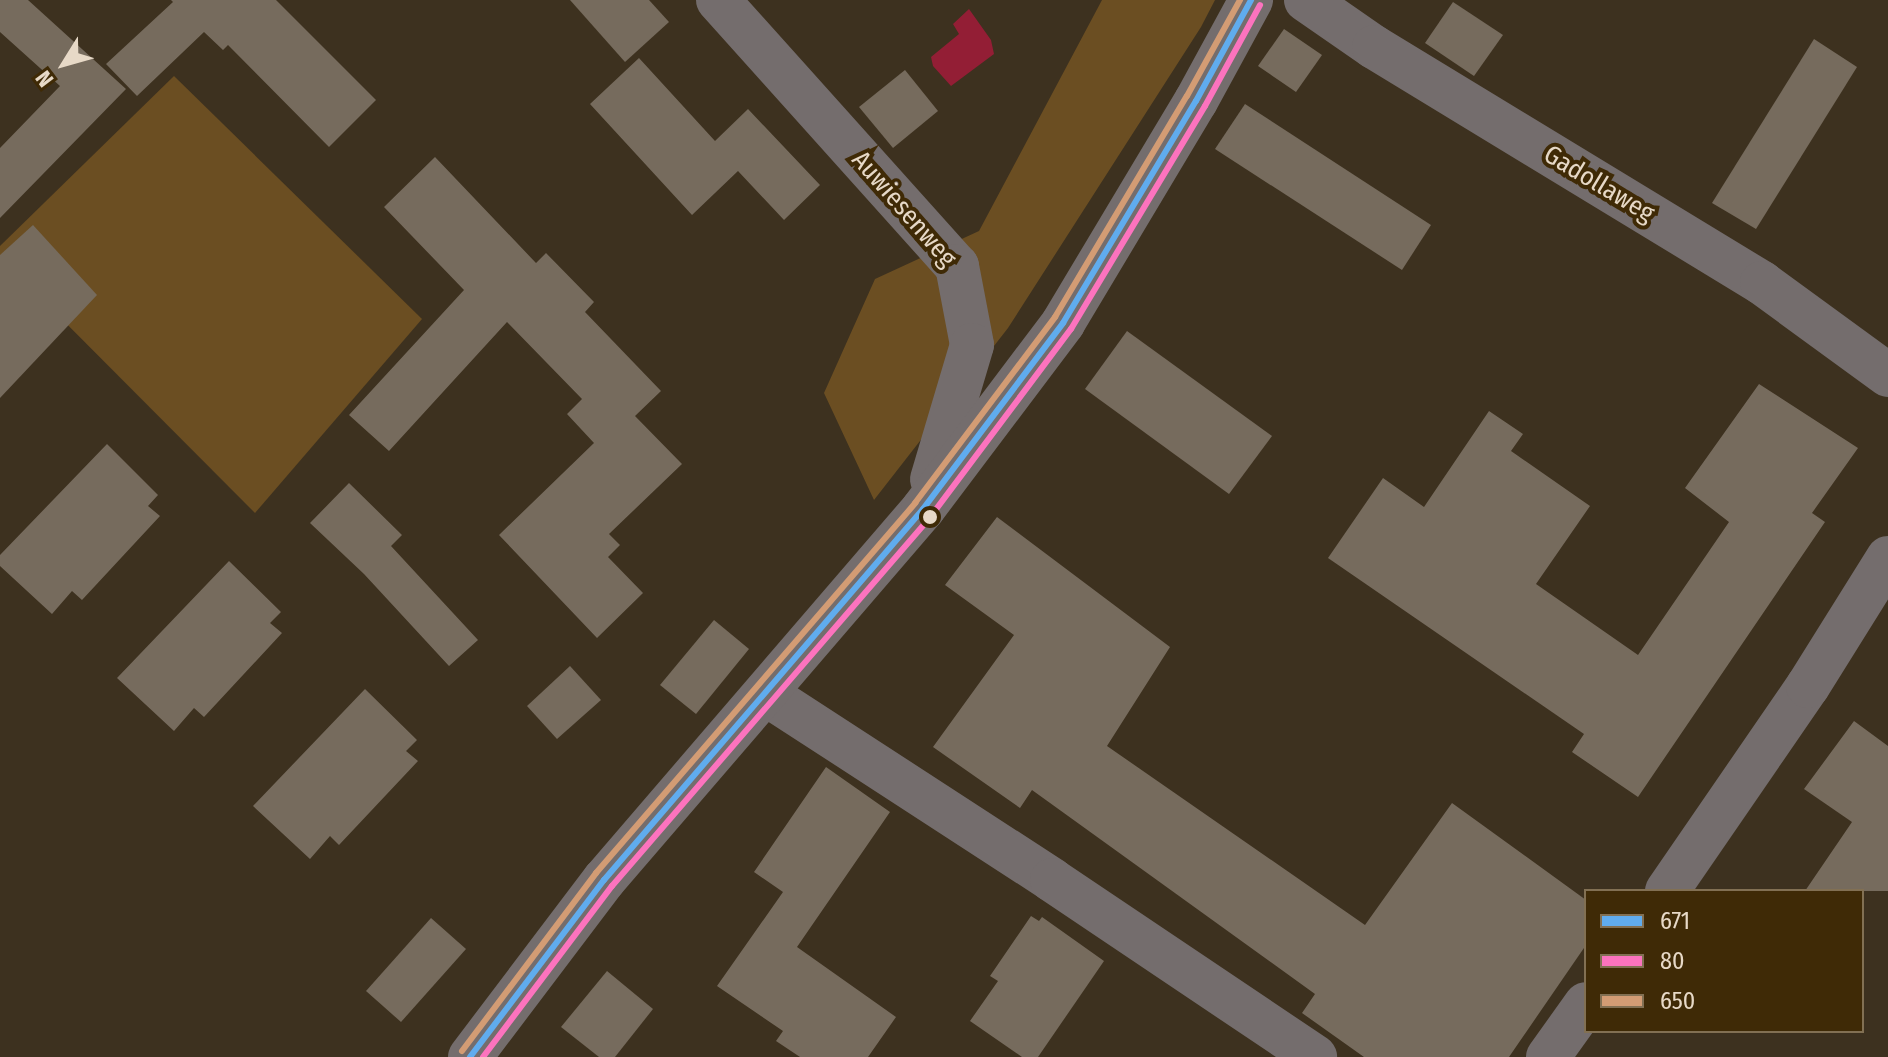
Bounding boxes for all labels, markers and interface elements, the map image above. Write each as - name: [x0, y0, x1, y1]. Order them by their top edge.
- north arrow: [24, 24, 104, 104]
- text: N: [30, 65, 59, 92]
- street label: Gadollaweg: [1538, 139, 1660, 229]
- street label: Auwiesenweg: [845, 145, 963, 273]
- unlabelled marker: [922, 509, 938, 525]
- legend: [1584, 889, 1864, 1033]
- text: 671: [1660, 907, 1690, 935]
- text: 80: [1660, 947, 1685, 975]
- text: 650: [1660, 987, 1695, 1015]

